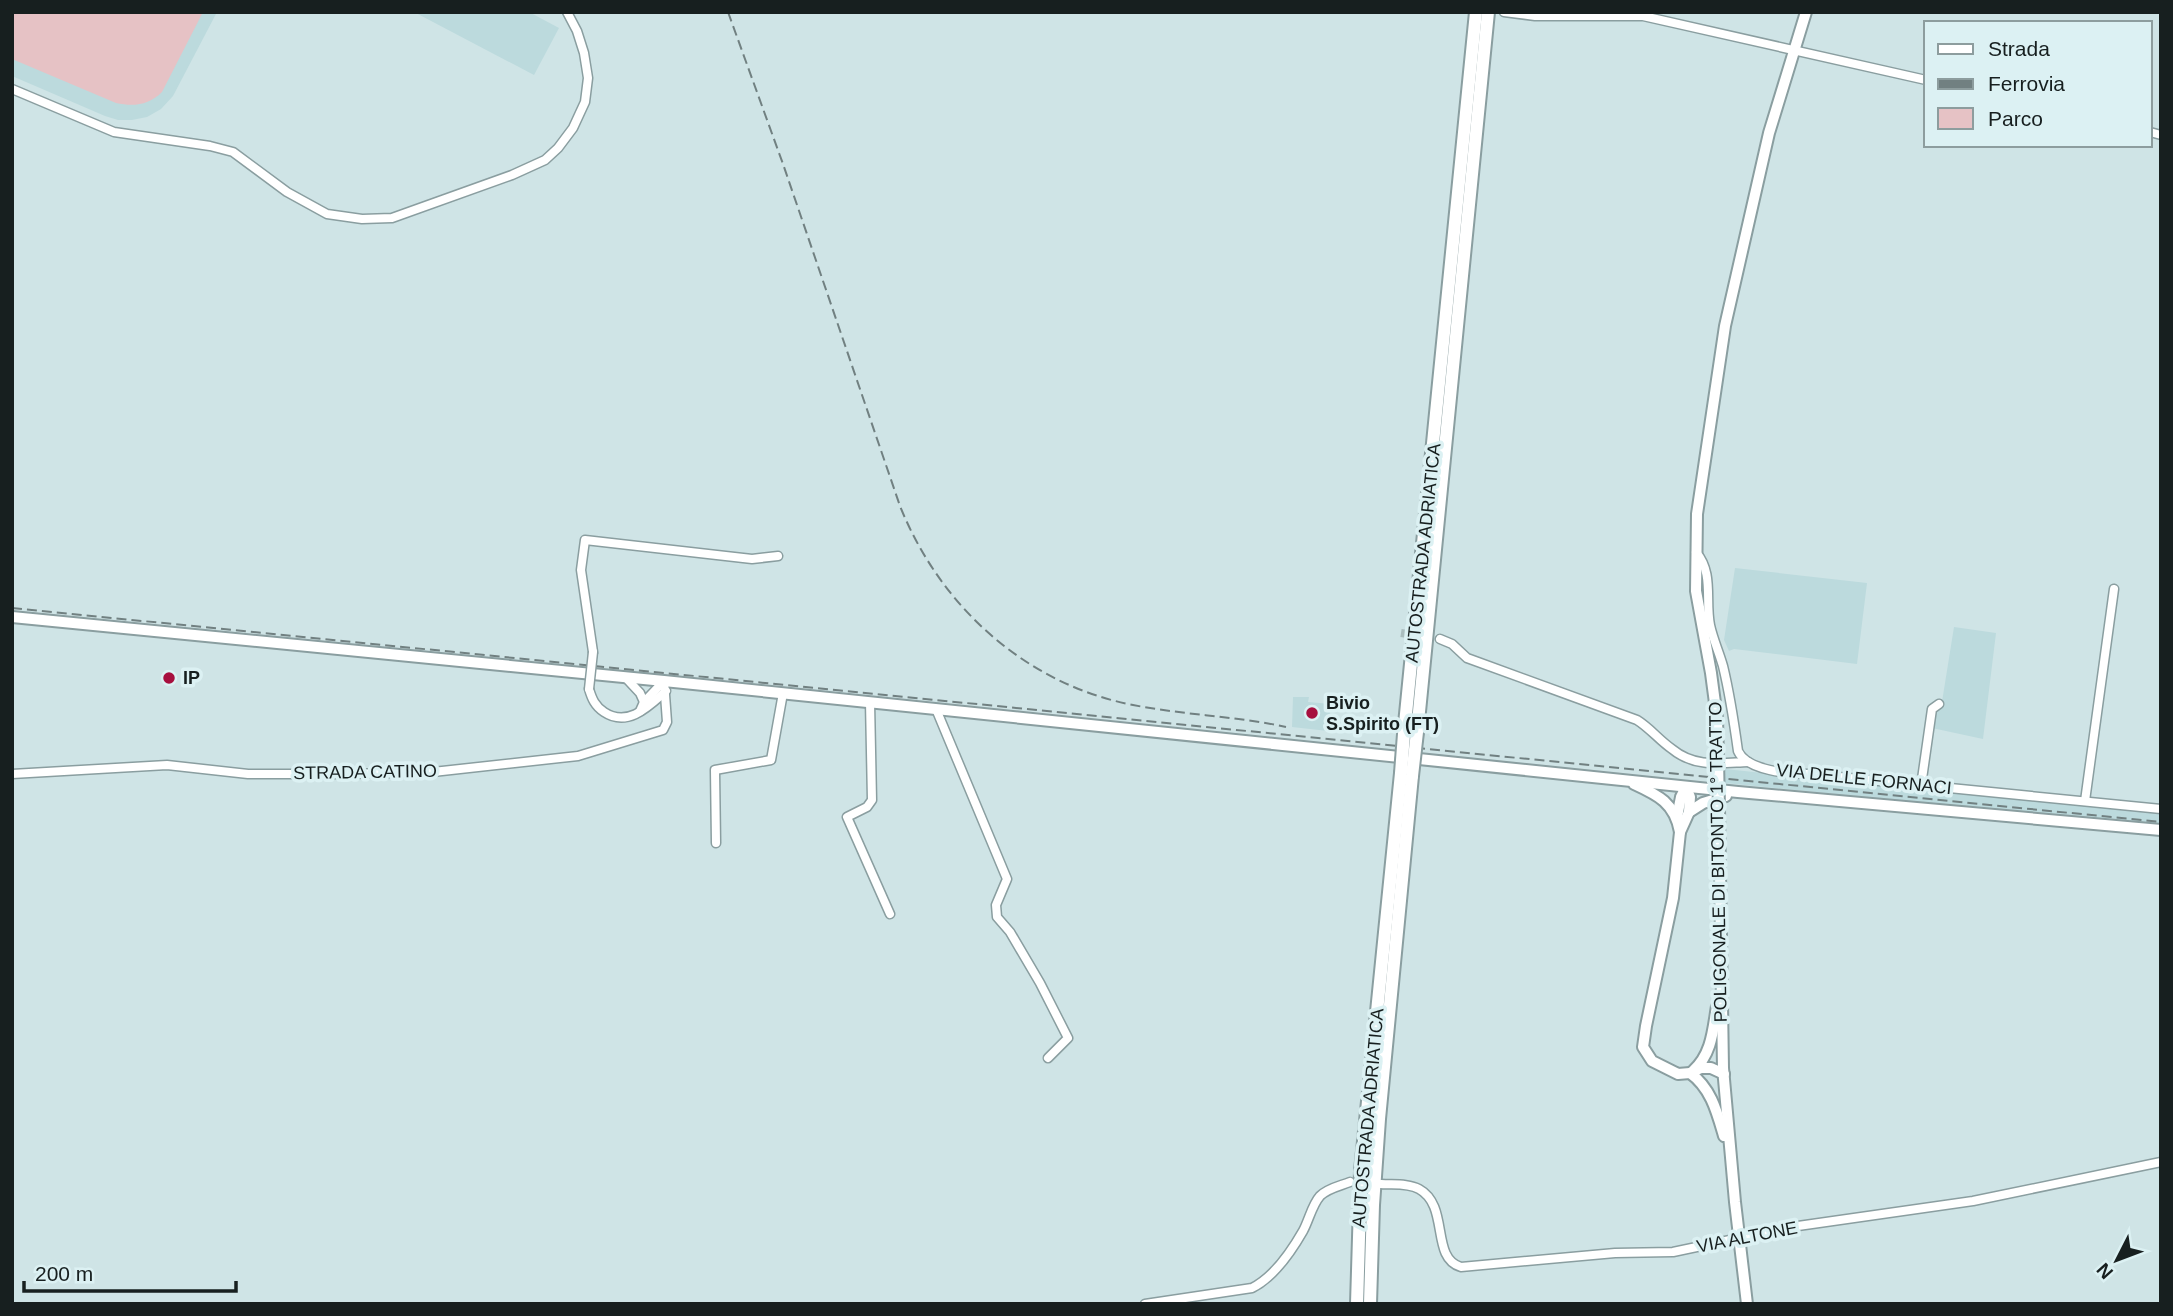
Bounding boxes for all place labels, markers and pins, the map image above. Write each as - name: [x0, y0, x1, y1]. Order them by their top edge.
- place label: IP: [183, 668, 200, 688]
- marker: IP: [161, 670, 177, 686]
- place label: Bivio S.Spirito (FT): [1326, 693, 1439, 734]
- marker: Bivio S.Spirito (FT): [1304, 705, 1320, 721]

